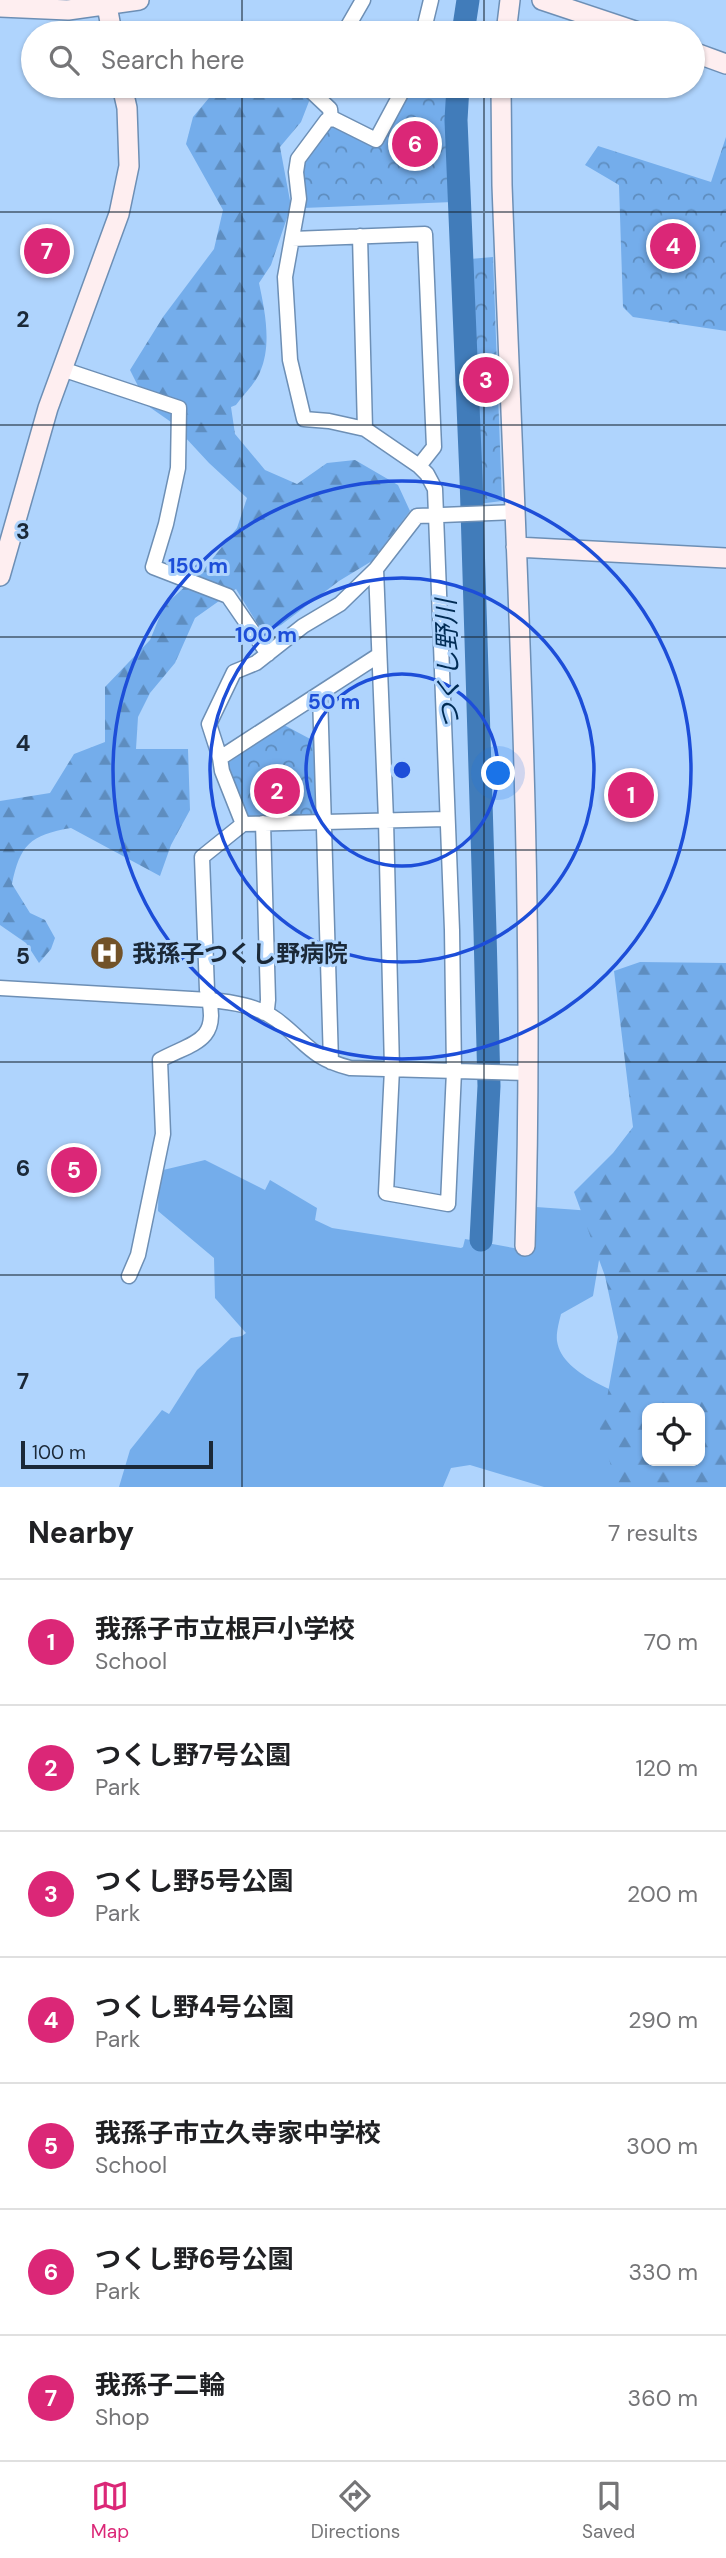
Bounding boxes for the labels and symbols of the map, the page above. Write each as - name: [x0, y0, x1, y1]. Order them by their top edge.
- pin: 6: [392, 118, 438, 170]
- pin: 4: [650, 220, 696, 272]
- pin: 7: [24, 225, 70, 277]
- text: 2: [16, 304, 30, 334]
- pin: 3: [463, 354, 509, 406]
- text: 3: [16, 516, 30, 546]
- text: 150 m: [168, 552, 228, 580]
- water label: つくし野川: [429, 595, 467, 730]
- text: 100 m: [235, 621, 297, 649]
- text: 50 m: [308, 688, 360, 716]
- text: 4: [16, 728, 31, 758]
- your location: [481, 756, 515, 790]
- centre of rings: [390, 758, 414, 782]
- pin: 2: [254, 765, 300, 817]
- pin: 1: [608, 769, 654, 821]
- hospital icon: 我孫子つくし野病院: [88, 934, 126, 972]
- place label: 我孫子つくし野病院: [132, 938, 348, 969]
- text: 5: [16, 941, 30, 971]
- pin: 5: [51, 1144, 97, 1196]
- text: 6: [16, 1153, 30, 1183]
- text: 7: [17, 1366, 29, 1396]
- scale bar: [21, 1438, 214, 1470]

